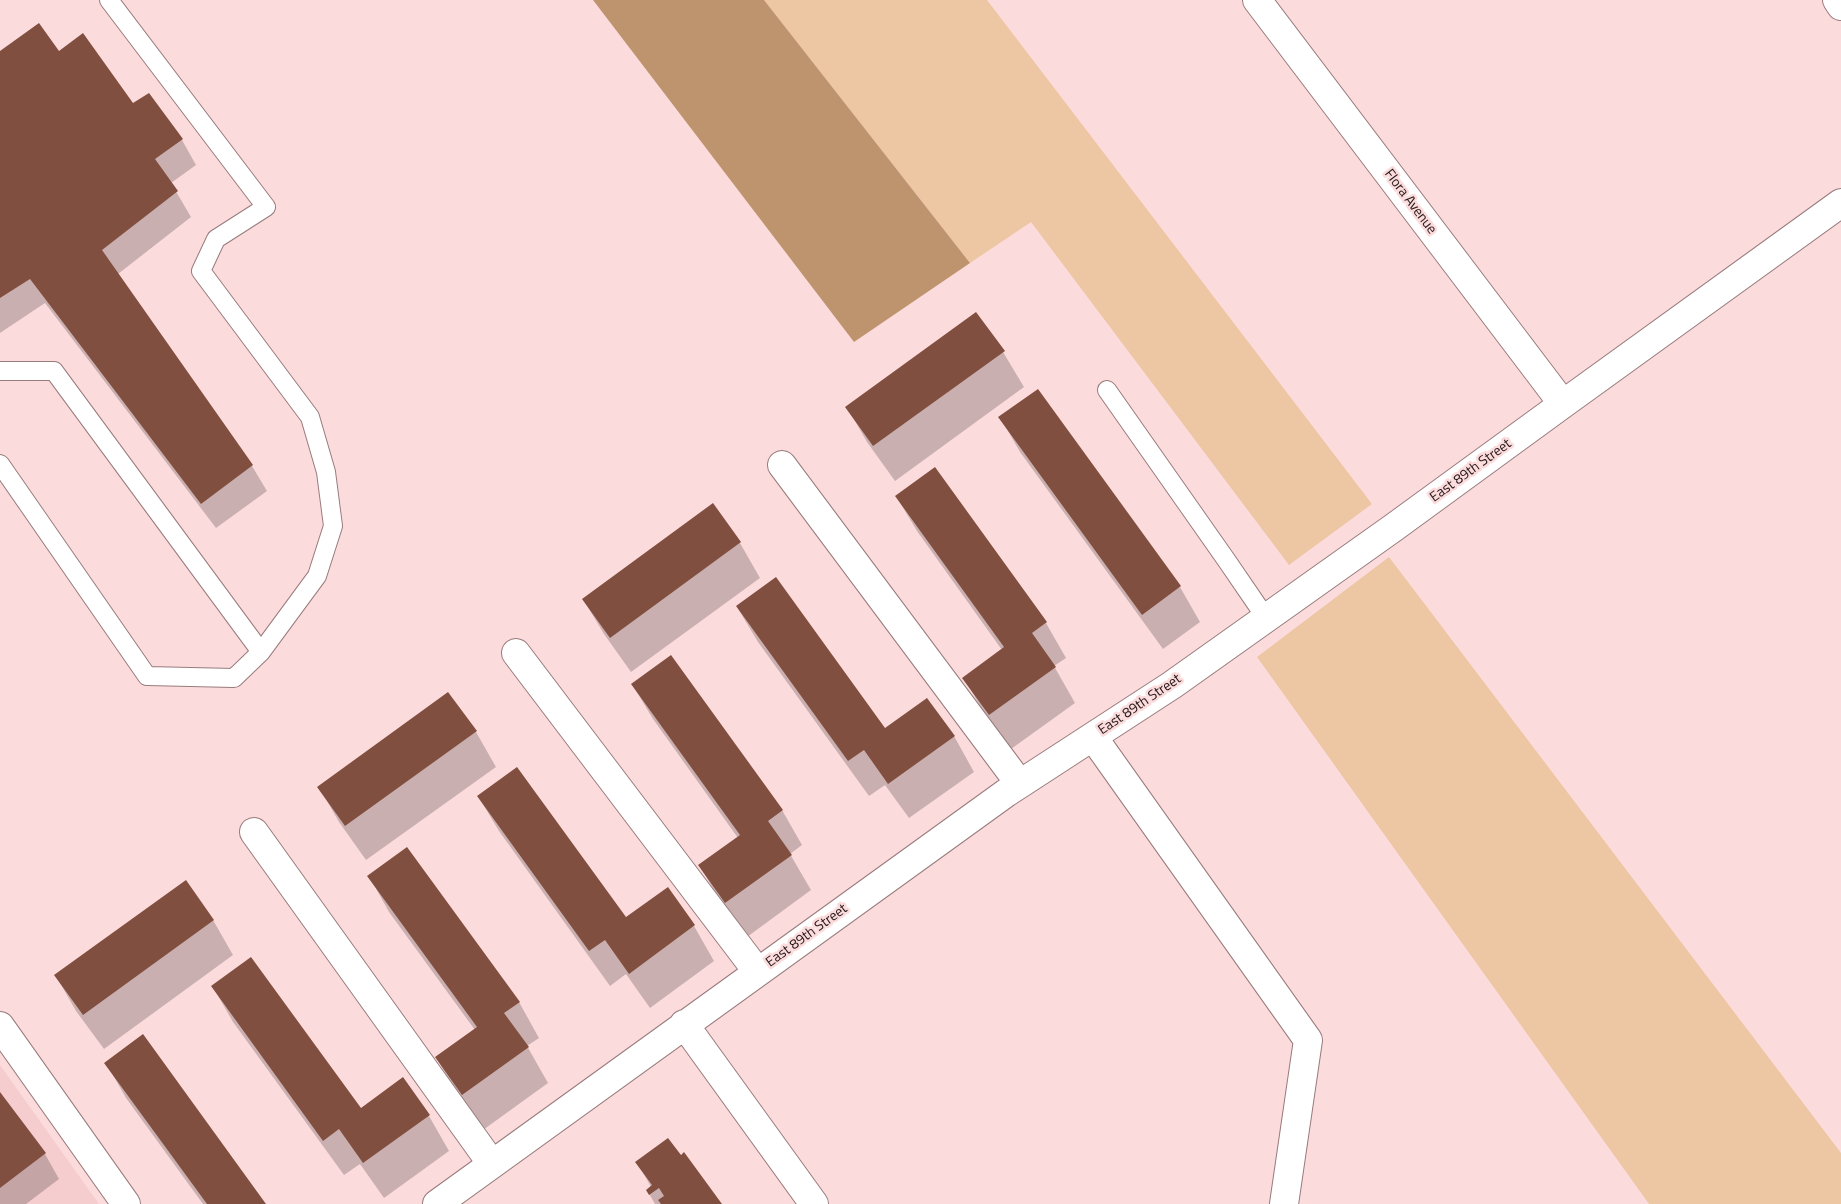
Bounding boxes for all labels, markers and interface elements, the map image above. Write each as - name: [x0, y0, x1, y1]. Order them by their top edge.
- street label: Flora Avenue: [1380, 166, 1440, 238]
- street label: East 89th Street: [1427, 436, 1515, 506]
- street label: East 89th Street: [1095, 671, 1185, 739]
- street label: East 89th Street: [763, 901, 851, 971]

